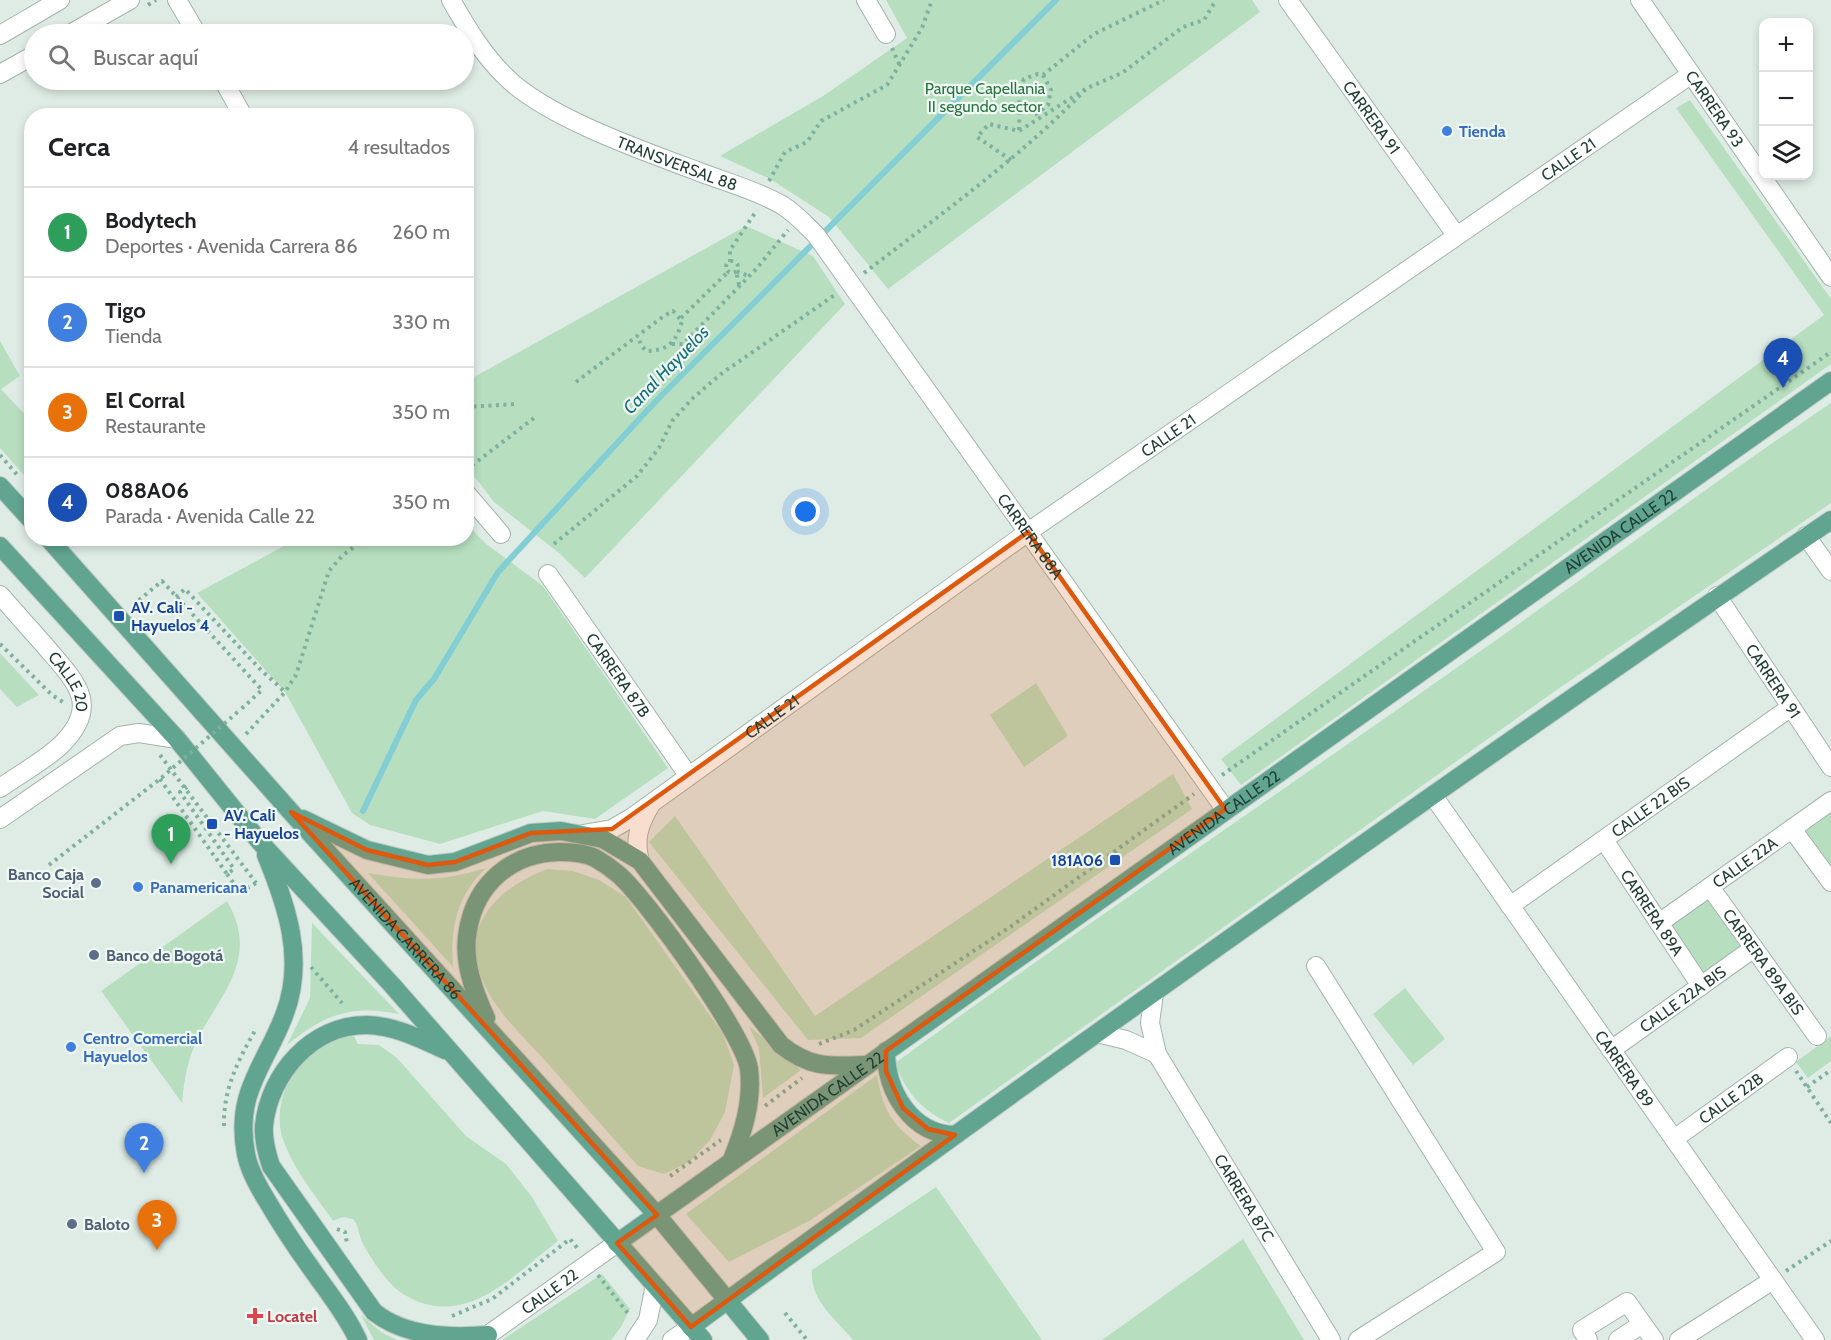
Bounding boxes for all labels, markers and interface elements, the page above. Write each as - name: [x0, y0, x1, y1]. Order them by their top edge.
- map controls: [1759, 18, 1813, 180]
- button: +: [1759, 18, 1813, 72]
- search box: [24, 24, 474, 90]
- icon: search: [45, 41, 78, 74]
- text: Buscar aquí: [93, 44, 198, 71]
- street label: CARRERA 93: [1682, 67, 1748, 151]
- button: −: [1759, 72, 1813, 126]
- street label: CARRERA 91: [1339, 77, 1404, 158]
- park label: Parque Capellania II segundo sector: [925, 79, 1046, 116]
- place label: Tienda: [1459, 122, 1506, 141]
- marker: Tienda: [1440, 124, 1454, 138]
- button: layers: [1759, 126, 1813, 180]
- text: Cerca: [48, 131, 110, 163]
- street label: TRANSVERSAL 88: [614, 132, 740, 195]
- street label: CALLE 21: [1538, 134, 1599, 185]
- text: 4 resultados: [348, 135, 450, 159]
- text: Bodytech: [105, 207, 197, 234]
- text: 1: [64, 220, 71, 244]
- text: 260 m: [392, 220, 450, 244]
- text: Deportes · Avenida Carrera 86: [105, 234, 358, 258]
- text: Tigo: [105, 297, 146, 324]
- text: 2: [62, 310, 73, 334]
- text: 330 m: [392, 310, 450, 334]
- water label: Canal Hayuelos: [618, 321, 714, 419]
- text: Tienda: [105, 324, 162, 348]
- pin: 4: [1764, 338, 1802, 388]
- text: El Corral: [105, 387, 185, 414]
- text: 3: [62, 400, 73, 424]
- text: 350 m: [392, 400, 450, 424]
- street label: CALLE 21: [1138, 410, 1199, 461]
- text: Restaurante: [105, 414, 206, 438]
- text: 088A06: [105, 477, 189, 504]
- street label: AVENIDA CALLE 22: [1560, 485, 1680, 578]
- text: 4: [61, 490, 74, 514]
- text: 350 m: [392, 490, 450, 514]
- street label: CARRERA 88A: [993, 490, 1067, 583]
- your location: [791, 497, 820, 526]
- text: Parada · Avenida Calle 22: [105, 504, 315, 528]
- place label: AV. Cali - Hayuelos 4: [131, 598, 209, 635]
- marker: AV. Cali - Hayuelos 4: [112, 609, 126, 623]
- street label: CARRERA 87B: [582, 629, 654, 721]
- street label: CARRERA 91: [1742, 640, 1805, 722]
- street label: CALLE 20: [44, 648, 91, 712]
- street label: CALLE 21: [742, 691, 803, 743]
- street label: AVENIDA CALLE 22: [1164, 766, 1284, 859]
- street label: CALLE 22 BIS: [1608, 773, 1694, 841]
- place label: AV. Cali - Hayuelos: [224, 806, 299, 843]
- pin: 1: [152, 814, 190, 864]
- marker: AV. Cali - Hayuelos: [205, 817, 219, 831]
- street label: CALLE 22A: [1709, 833, 1781, 892]
- place label: 181A06: [1051, 851, 1103, 870]
- marker: 181A06: [1108, 853, 1122, 867]
- place label: Banco Caja Social: [8, 865, 84, 902]
- street label: CARRERA 89A: [1616, 866, 1687, 959]
- street label: AVENIDA CARRERA 86: [345, 874, 466, 1004]
- marker: Banco Caja Social: [89, 876, 103, 890]
- place label: Panamericana: [150, 878, 247, 897]
- marker: Panamericana: [131, 880, 145, 894]
- street label: CARRERA 89A BIS: [1719, 905, 1808, 1019]
- place label: Banco de Bogotá: [106, 946, 223, 965]
- marker: Banco de Bogotá: [87, 948, 101, 962]
- street label: CALLE 22A BIS: [1636, 962, 1730, 1037]
- street label: CARRERA 89: [1591, 1027, 1658, 1111]
- place label: Centro Comercial Hayuelos: [83, 1029, 202, 1066]
- marker: Centro Comercial Hayuelos: [64, 1040, 78, 1054]
- street label: AVENIDA CALLE 22: [768, 1048, 887, 1140]
- street label: CALLE 22B: [1695, 1069, 1767, 1128]
- pin: 2: [124, 1124, 164, 1173]
- street label: CARRERA 87C: [1210, 1151, 1278, 1245]
- pin: 3: [138, 1200, 176, 1250]
- place label: Baloto: [84, 1215, 130, 1234]
- marker: Baloto: [65, 1217, 79, 1231]
- street label: CALLE 22: [518, 1265, 582, 1318]
- place label: Locatel: [267, 1307, 317, 1326]
- marker: Locatel: [248, 1309, 262, 1323]

